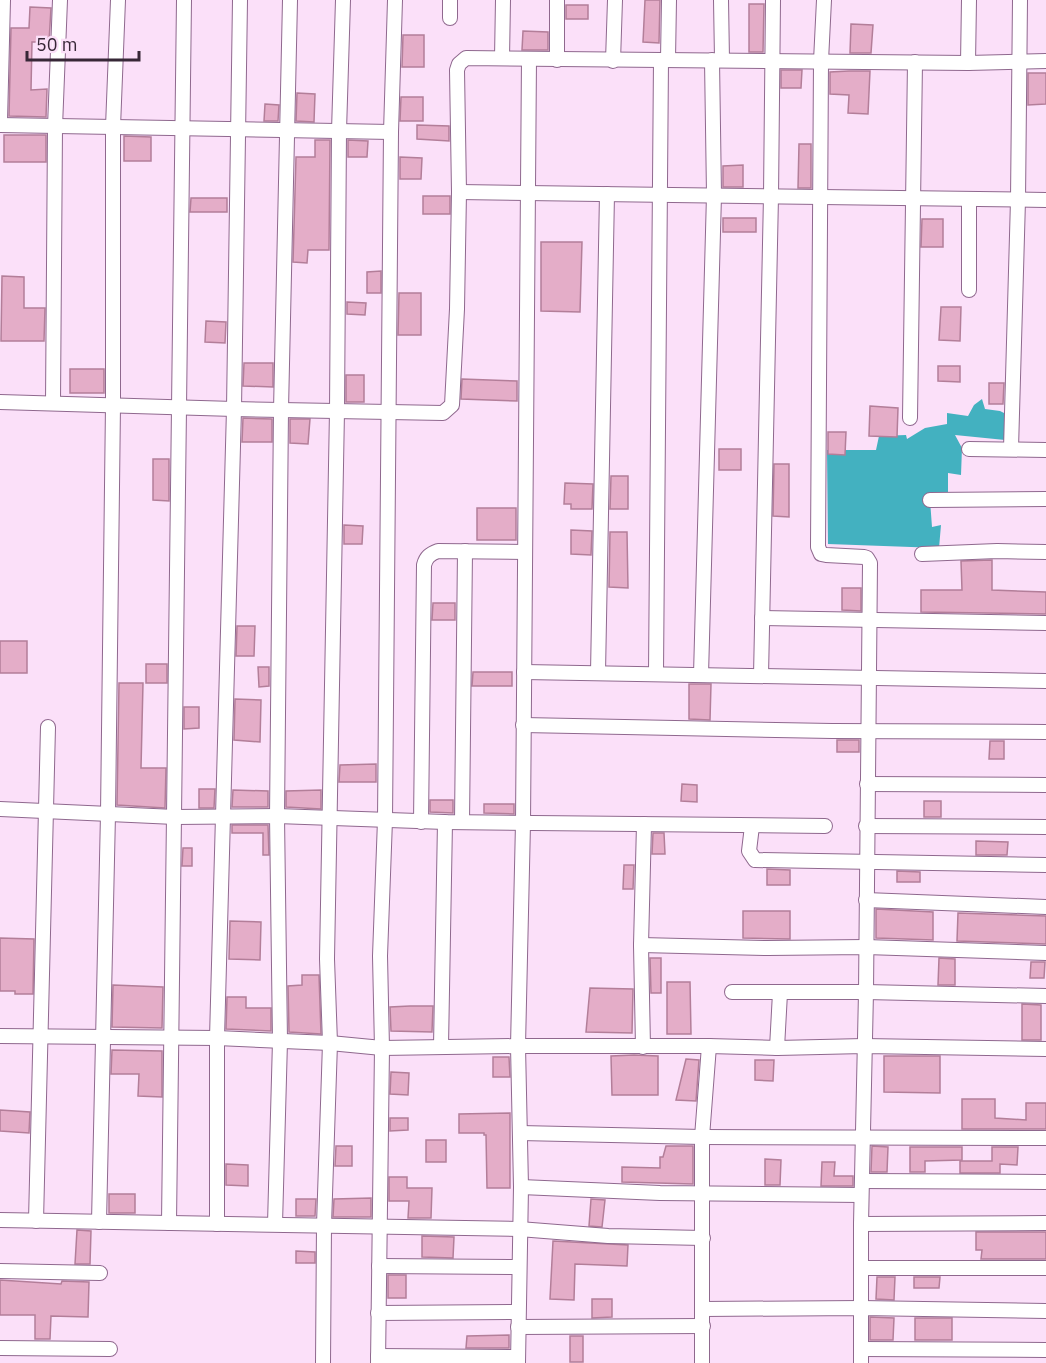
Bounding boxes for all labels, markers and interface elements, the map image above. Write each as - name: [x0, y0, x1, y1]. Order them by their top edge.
- scale bar: [27, 24, 140, 62]
- text: 50 m: [36, 33, 78, 56]

